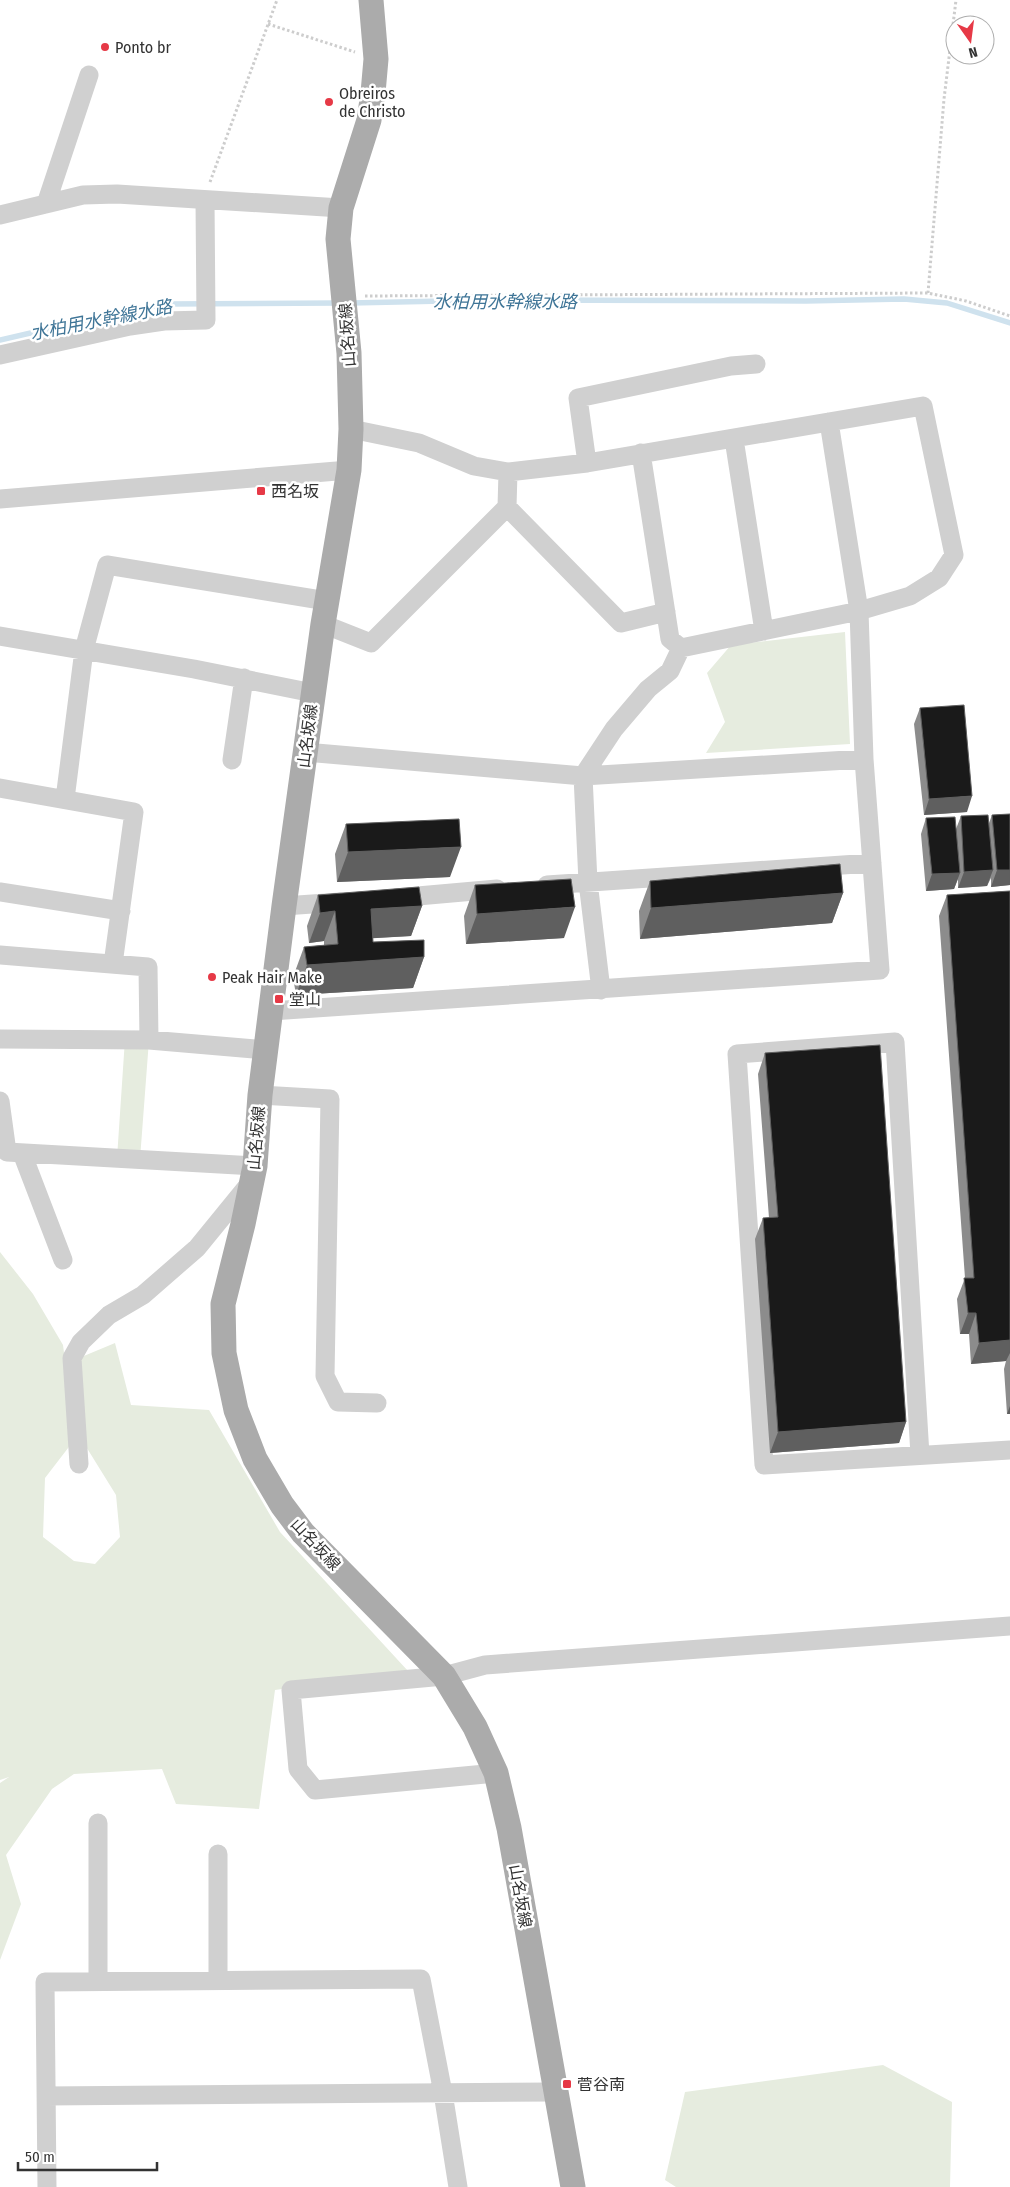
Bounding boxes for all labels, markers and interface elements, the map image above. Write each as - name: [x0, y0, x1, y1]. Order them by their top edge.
- north arrow: [945, 15, 995, 65]
- place label: Ponto br: [115, 38, 171, 57]
- marker: Ponto br: [99, 41, 111, 53]
- text: N: [967, 43, 979, 61]
- place label: Obreiros de Christo: [339, 84, 406, 121]
- marker: Obreiros de Christo: [323, 96, 335, 108]
- water label: 水柏用水幹線水路: [433, 291, 579, 313]
- water label: 水柏用水幹線水路: [28, 295, 176, 345]
- street label: 山名坂線: [336, 302, 359, 368]
- place label: 西名坂: [271, 482, 319, 501]
- marker: 西名坂: [255, 485, 267, 497]
- street label: 山名坂線: [294, 703, 321, 769]
- place label: Peak Hair Make: [222, 968, 322, 987]
- marker: Peak Hair Make: [206, 971, 218, 983]
- place label: 堂山: [289, 990, 321, 1009]
- marker: 堂山: [273, 993, 285, 1005]
- street label: 山名坂線: [244, 1105, 269, 1171]
- street label: 山名坂線: [287, 1514, 344, 1574]
- street label: 山名坂線: [506, 1863, 535, 1929]
- place label: 菅谷南: [577, 2075, 625, 2094]
- marker: 菅谷南: [561, 2078, 573, 2090]
- scale bar: [18, 2140, 156, 2172]
- text: 50 m: [25, 2148, 55, 2166]

